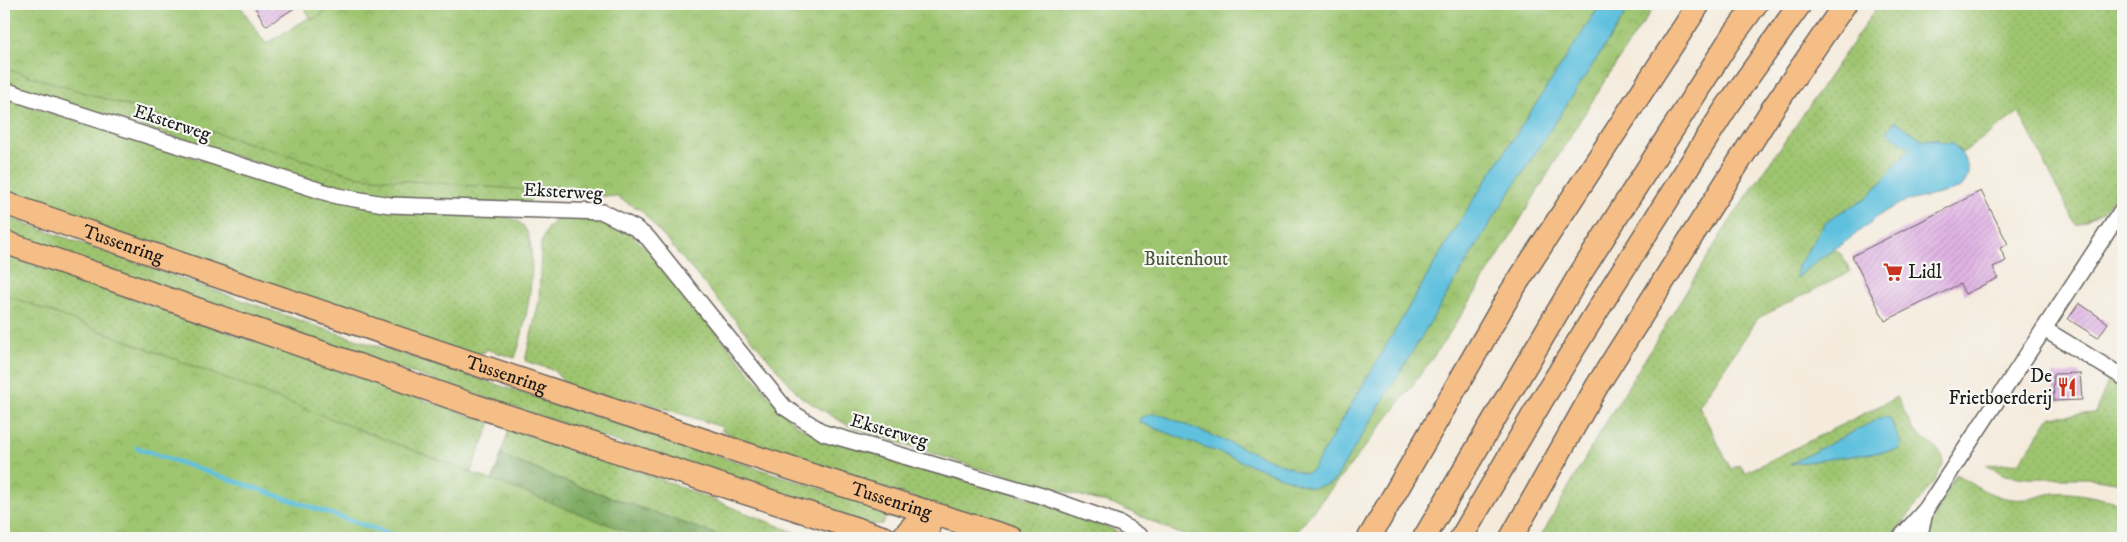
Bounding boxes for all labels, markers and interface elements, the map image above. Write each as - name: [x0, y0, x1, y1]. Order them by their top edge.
- street label: Eksterweg: [131, 100, 214, 146]
- street label: Eksterweg: [523, 178, 604, 206]
- street label: Tussenring: [80, 219, 167, 269]
- park label: Buitenhout: [1144, 248, 1228, 271]
- supermarket icon: Lidl: [1882, 261, 1904, 283]
- place label: Lidl: [1908, 261, 1942, 284]
- street label: Tussenring: [463, 350, 551, 399]
- place label: De Frietboerderij: [1948, 365, 2052, 410]
- restaurant icon: De Frietboerderij: [2056, 376, 2078, 398]
- street label: Eksterweg: [848, 409, 931, 453]
- street label: Tussenring: [848, 477, 936, 524]

